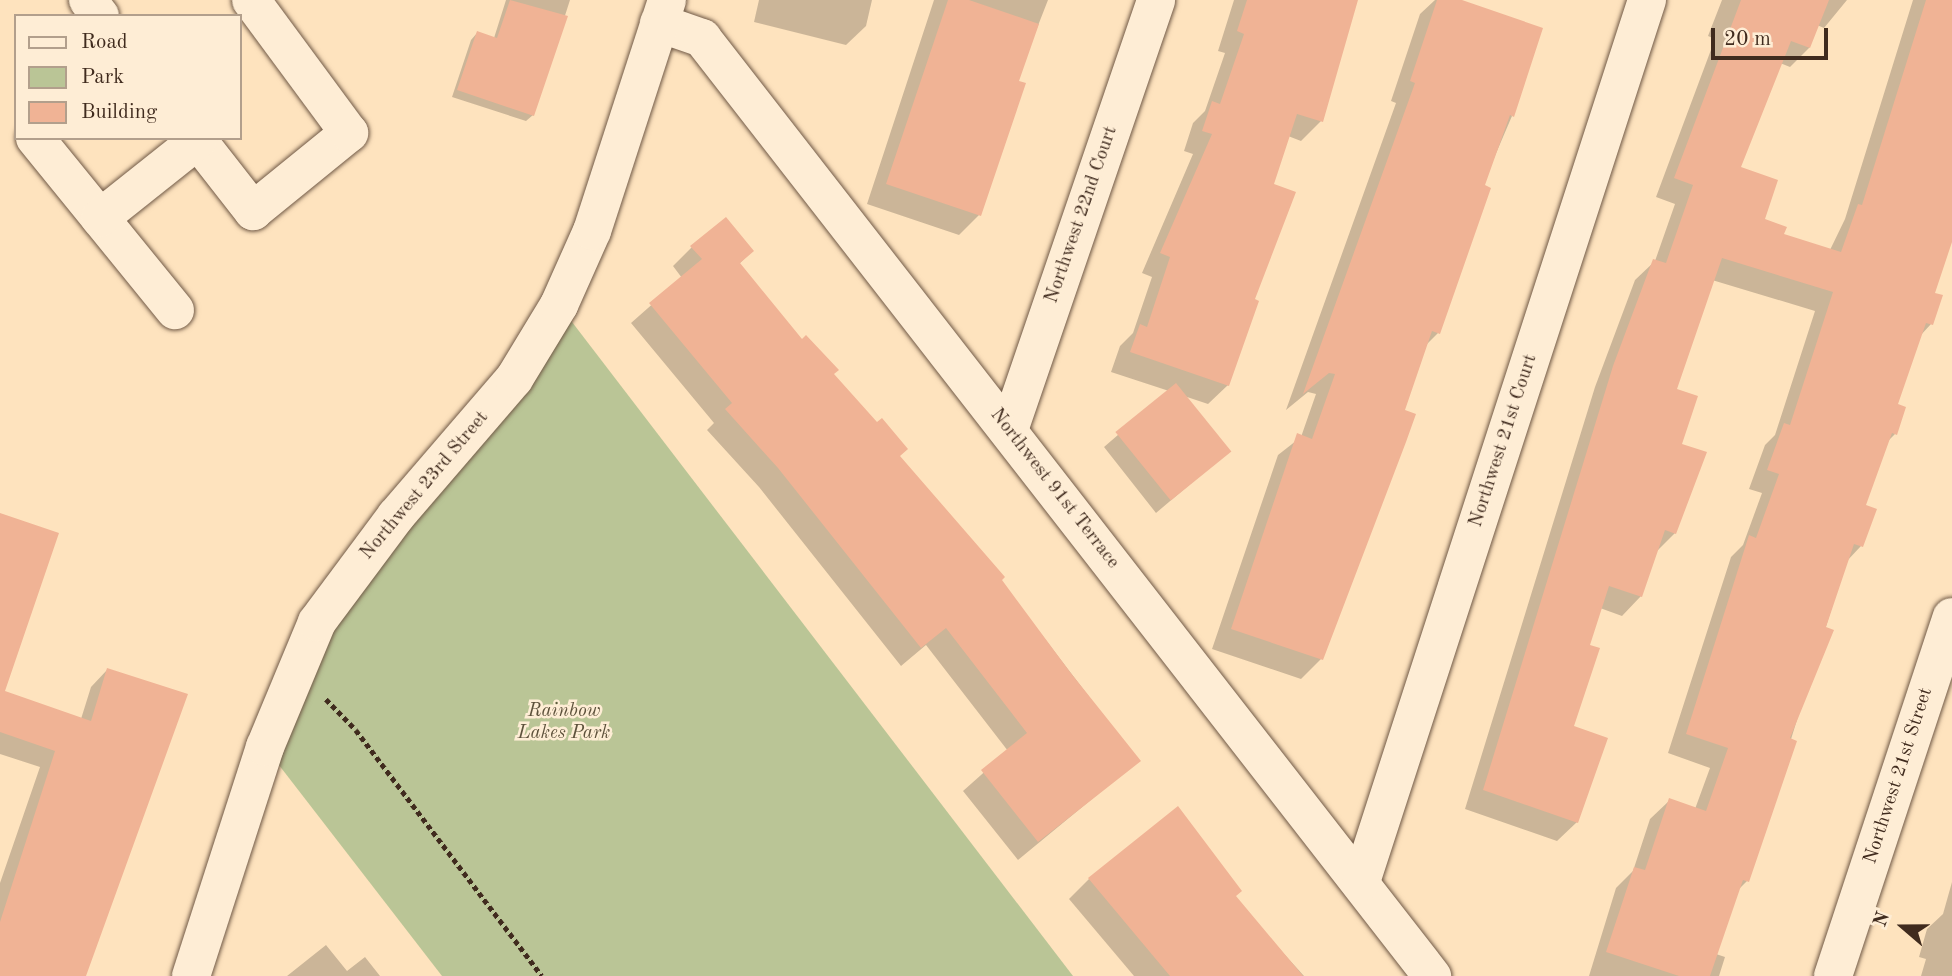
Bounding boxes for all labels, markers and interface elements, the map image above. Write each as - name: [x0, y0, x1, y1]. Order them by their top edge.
- legend: [14, 14, 242, 140]
- scale bar: [1714, 14, 1831, 58]
- text: 20 m: [1724, 29, 1771, 50]
- text: Road: [81, 32, 128, 53]
- text: Park: [81, 67, 124, 88]
- text: Building: [81, 102, 157, 123]
- street label: Northwest 22nd Court: [1041, 123, 1123, 307]
- street label: Northwest 21st Court: [1465, 352, 1543, 530]
- street label: Northwest 91st Terrace: [984, 404, 1124, 574]
- street label: Northwest 23rd Street: [356, 407, 494, 565]
- street label: Northwest 21st Street: [1860, 685, 1938, 867]
- park label: Rainbow Lakes Park: [518, 701, 610, 745]
- north arrow: [1868, 892, 1938, 962]
- text: N: [1871, 910, 1894, 930]

